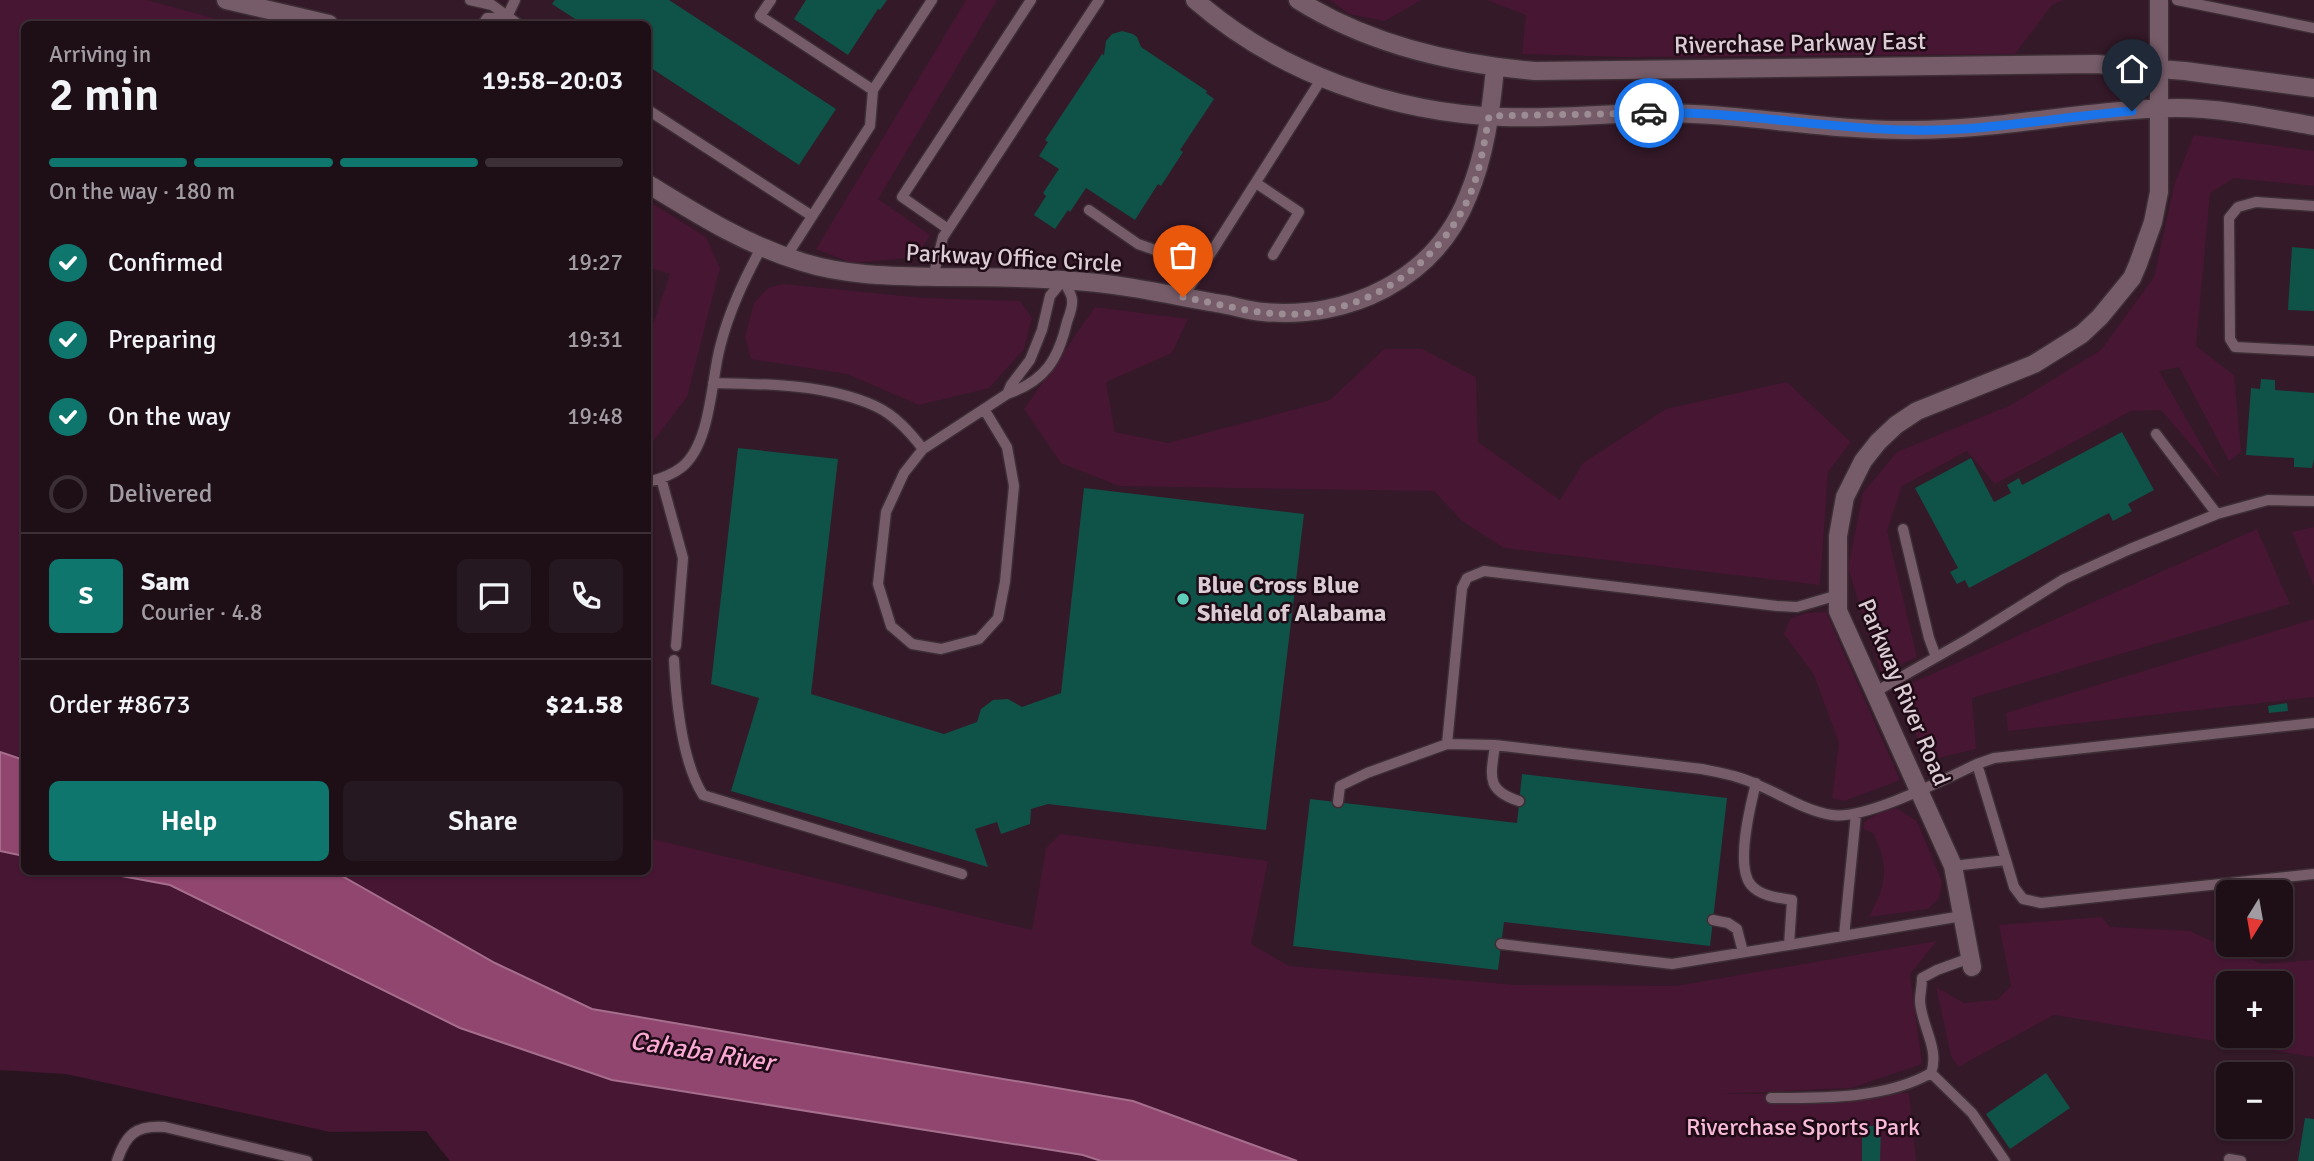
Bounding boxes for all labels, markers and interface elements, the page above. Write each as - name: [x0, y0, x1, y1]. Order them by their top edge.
- street label: Riverchase Parkway East: [1674, 26, 1926, 60]
- pin: [2102, 39, 2162, 111]
- text: Arriving in: [49, 40, 151, 69]
- icon: home: [2113, 50, 2151, 88]
- text: 19:58–20:03: [482, 65, 623, 97]
- text: 2 min: [49, 67, 159, 123]
- courier: [1614, 78, 1684, 148]
- icon: car: [1630, 94, 1668, 132]
- text: On the way · 180 m: [49, 177, 235, 206]
- pin: [1153, 225, 1213, 297]
- icon: bag: [1164, 236, 1202, 274]
- street label: Parkway Office Circle: [905, 237, 1123, 279]
- icon: check: [49, 244, 87, 282]
- text: Confirmed: [108, 247, 223, 279]
- text: 19:27: [567, 248, 623, 277]
- icon: check: [49, 321, 87, 359]
- text: Preparing: [108, 324, 216, 356]
- text: 19:31: [567, 325, 623, 354]
- icon: check: [49, 398, 87, 436]
- text: On the way: [108, 401, 231, 433]
- text: 19:48: [567, 402, 623, 431]
- text: Delivered: [108, 478, 213, 510]
- button: chat: [457, 559, 531, 633]
- button: phone: [549, 559, 623, 633]
- text: Sam: [141, 566, 190, 598]
- place label: Blue Cross Blue Shield of Alabama: [1197, 570, 1386, 628]
- text: S: [79, 580, 93, 612]
- marker: Blue Cross Blue Shield of Alabama: [1175, 591, 1191, 607]
- street label: Parkway River Road: [1851, 594, 1957, 790]
- text: Courier · 4.8: [141, 598, 262, 627]
- text: Order #8673: [49, 689, 190, 721]
- text: $21.58: [545, 689, 623, 721]
- button: Help: [49, 781, 329, 861]
- button: Share: [343, 781, 623, 861]
- north arrow: [2216, 880, 2292, 957]
- map controls: [2216, 880, 2293, 1139]
- button: +: [2216, 971, 2293, 1048]
- water label: Cahaba River: [628, 1025, 780, 1080]
- button: −: [2216, 1062, 2293, 1139]
- park label: Riverchase Sports Park: [1686, 1112, 1920, 1142]

